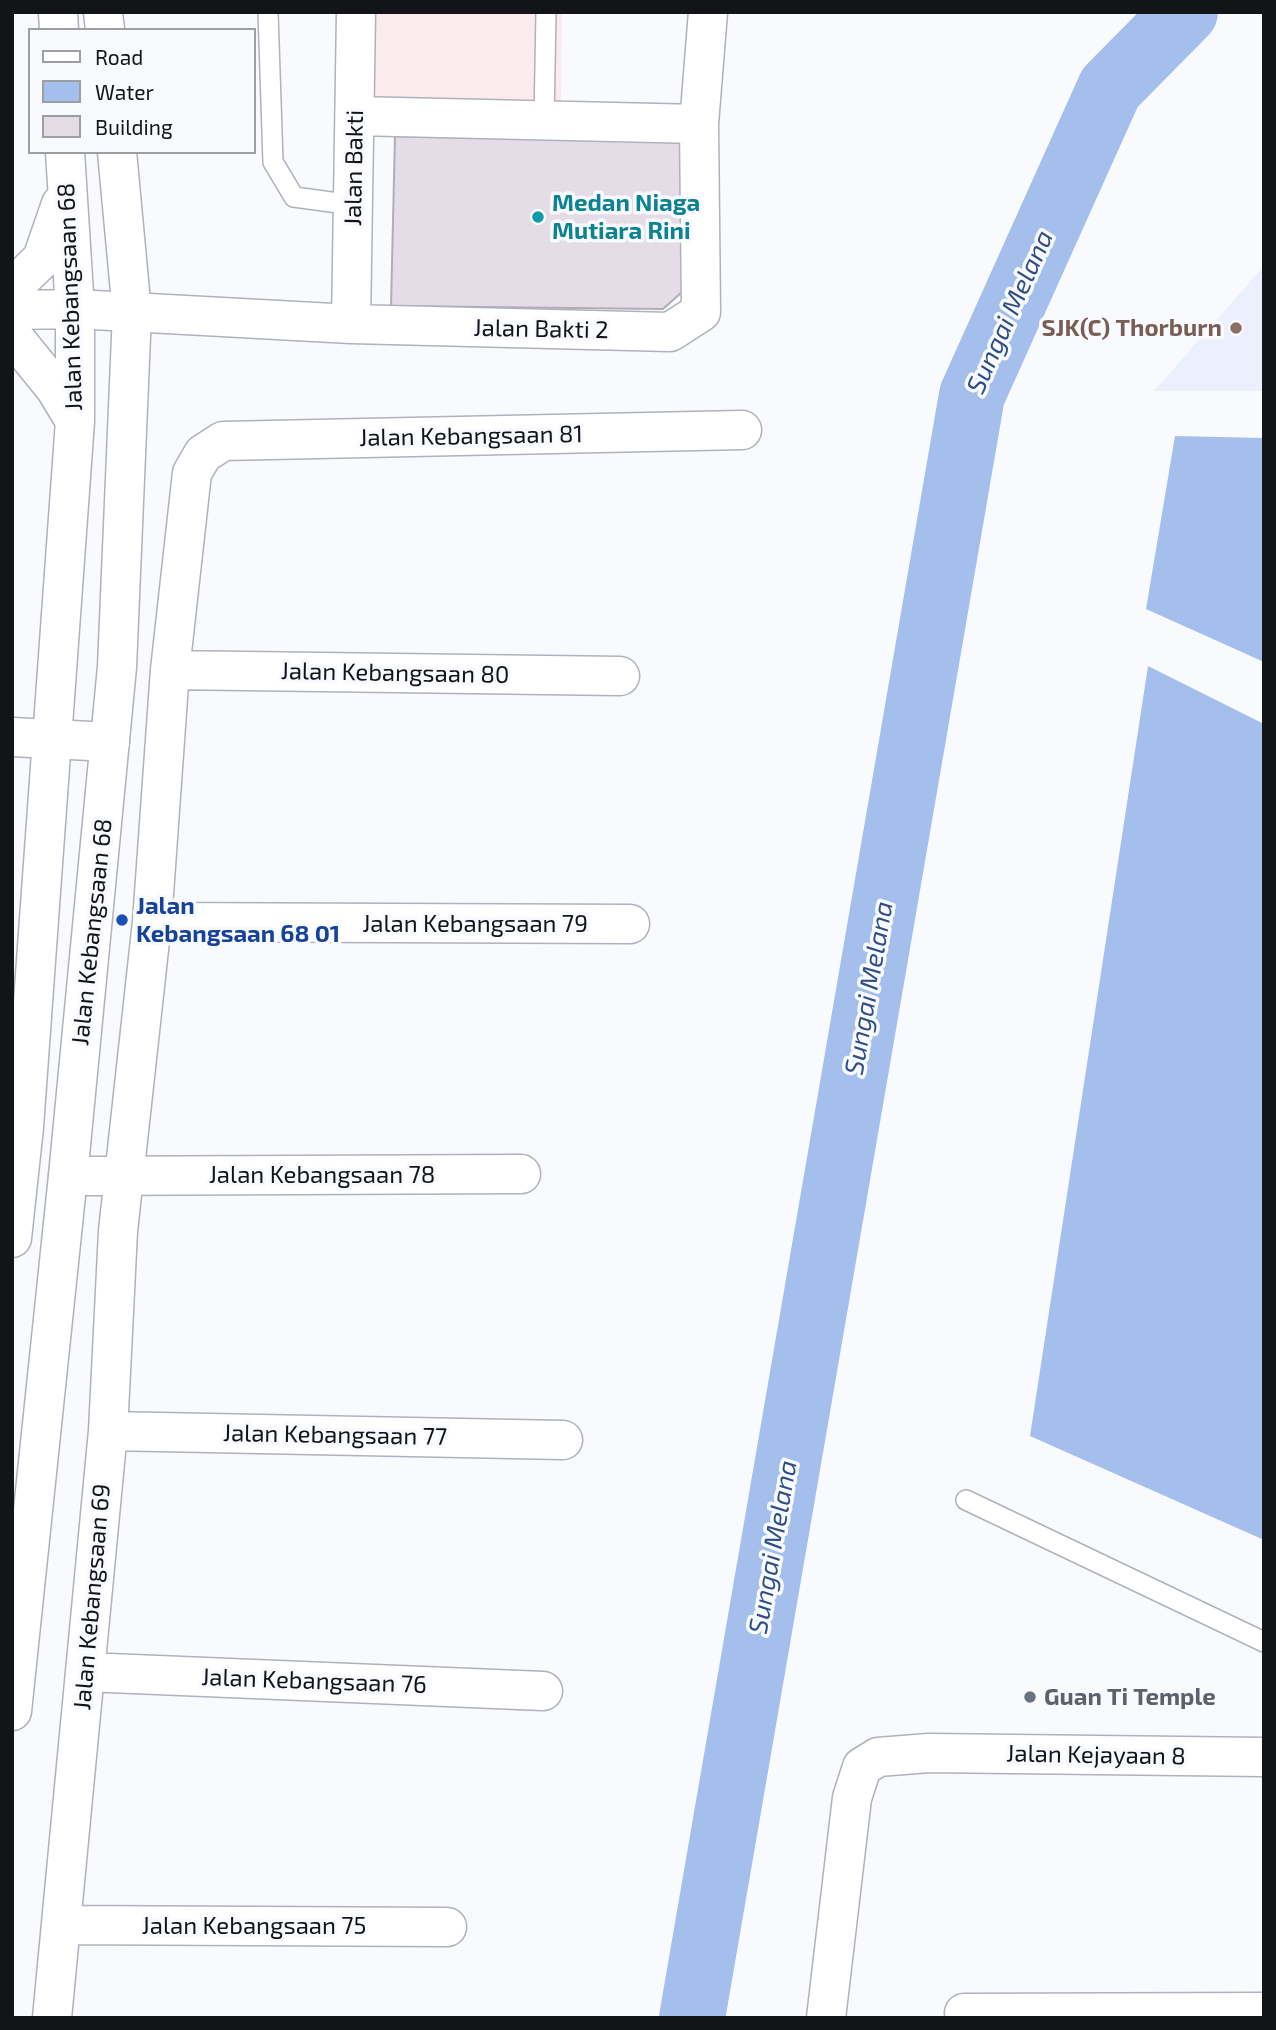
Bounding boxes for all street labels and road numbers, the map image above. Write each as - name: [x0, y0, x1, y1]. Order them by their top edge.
- street label: Jalan Bakti: [339, 110, 369, 226]
- street label: Jalan Kebangsaan 68: [52, 183, 88, 411]
- street label: Jalan Bakti 2: [473, 313, 609, 345]
- street label: Jalan Kebangsaan 81: [359, 420, 583, 452]
- street label: Jalan Kebangsaan 80: [280, 657, 510, 689]
- street label: Jalan Kebangsaan 68: [66, 817, 118, 1047]
- street label: Jalan Kebangsaan 79: [362, 910, 588, 938]
- street label: Jalan Kebangsaan 78: [209, 1161, 435, 1189]
- street label: Jalan Kebangsaan 77: [223, 1419, 447, 1451]
- street label: Jalan Kebangsaan 69: [68, 1483, 116, 1711]
- street label: Jalan Kebangsaan 76: [201, 1663, 427, 1699]
- street label: Jalan Kejayaan 8: [1006, 1739, 1186, 1771]
- street label: Jalan Kebangsaan 75: [142, 1912, 366, 1940]

